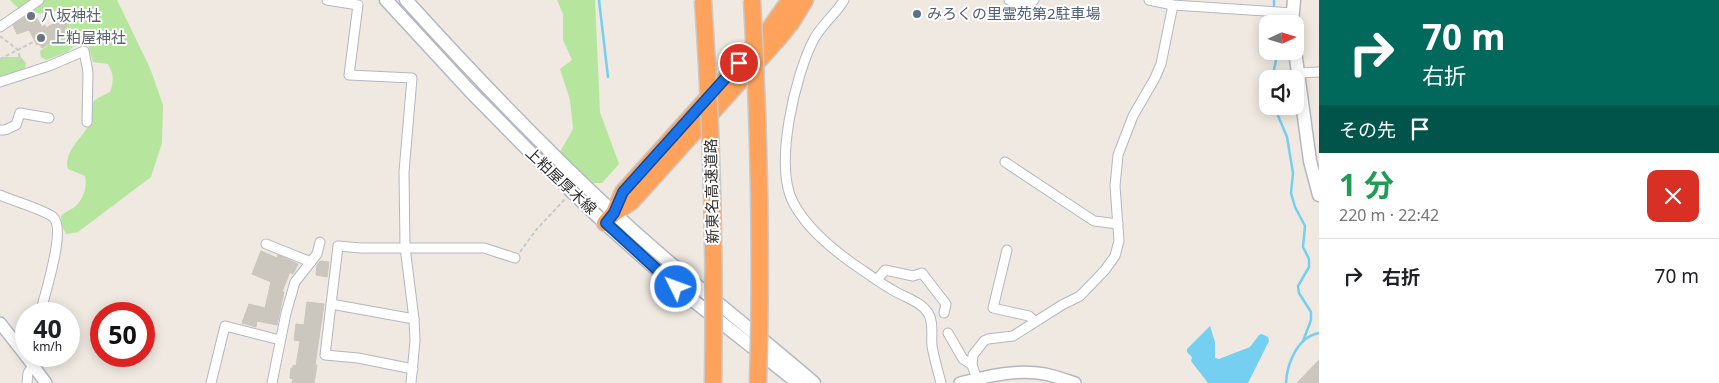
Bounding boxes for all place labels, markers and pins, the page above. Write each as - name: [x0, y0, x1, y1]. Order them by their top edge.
- place label: みろくの里霊苑第2駐車場: [927, 3, 1101, 23]
- place label: 八坂神社: [41, 5, 101, 25]
- marker: みろくの里霊苑第2駐車場: [911, 8, 923, 20]
- marker: 八坂神社: [25, 10, 37, 22]
- place label: 上粕屋神社: [51, 27, 126, 47]
- marker: 上粕屋神社: [35, 32, 47, 44]
- pin: [718, 42, 760, 84]

